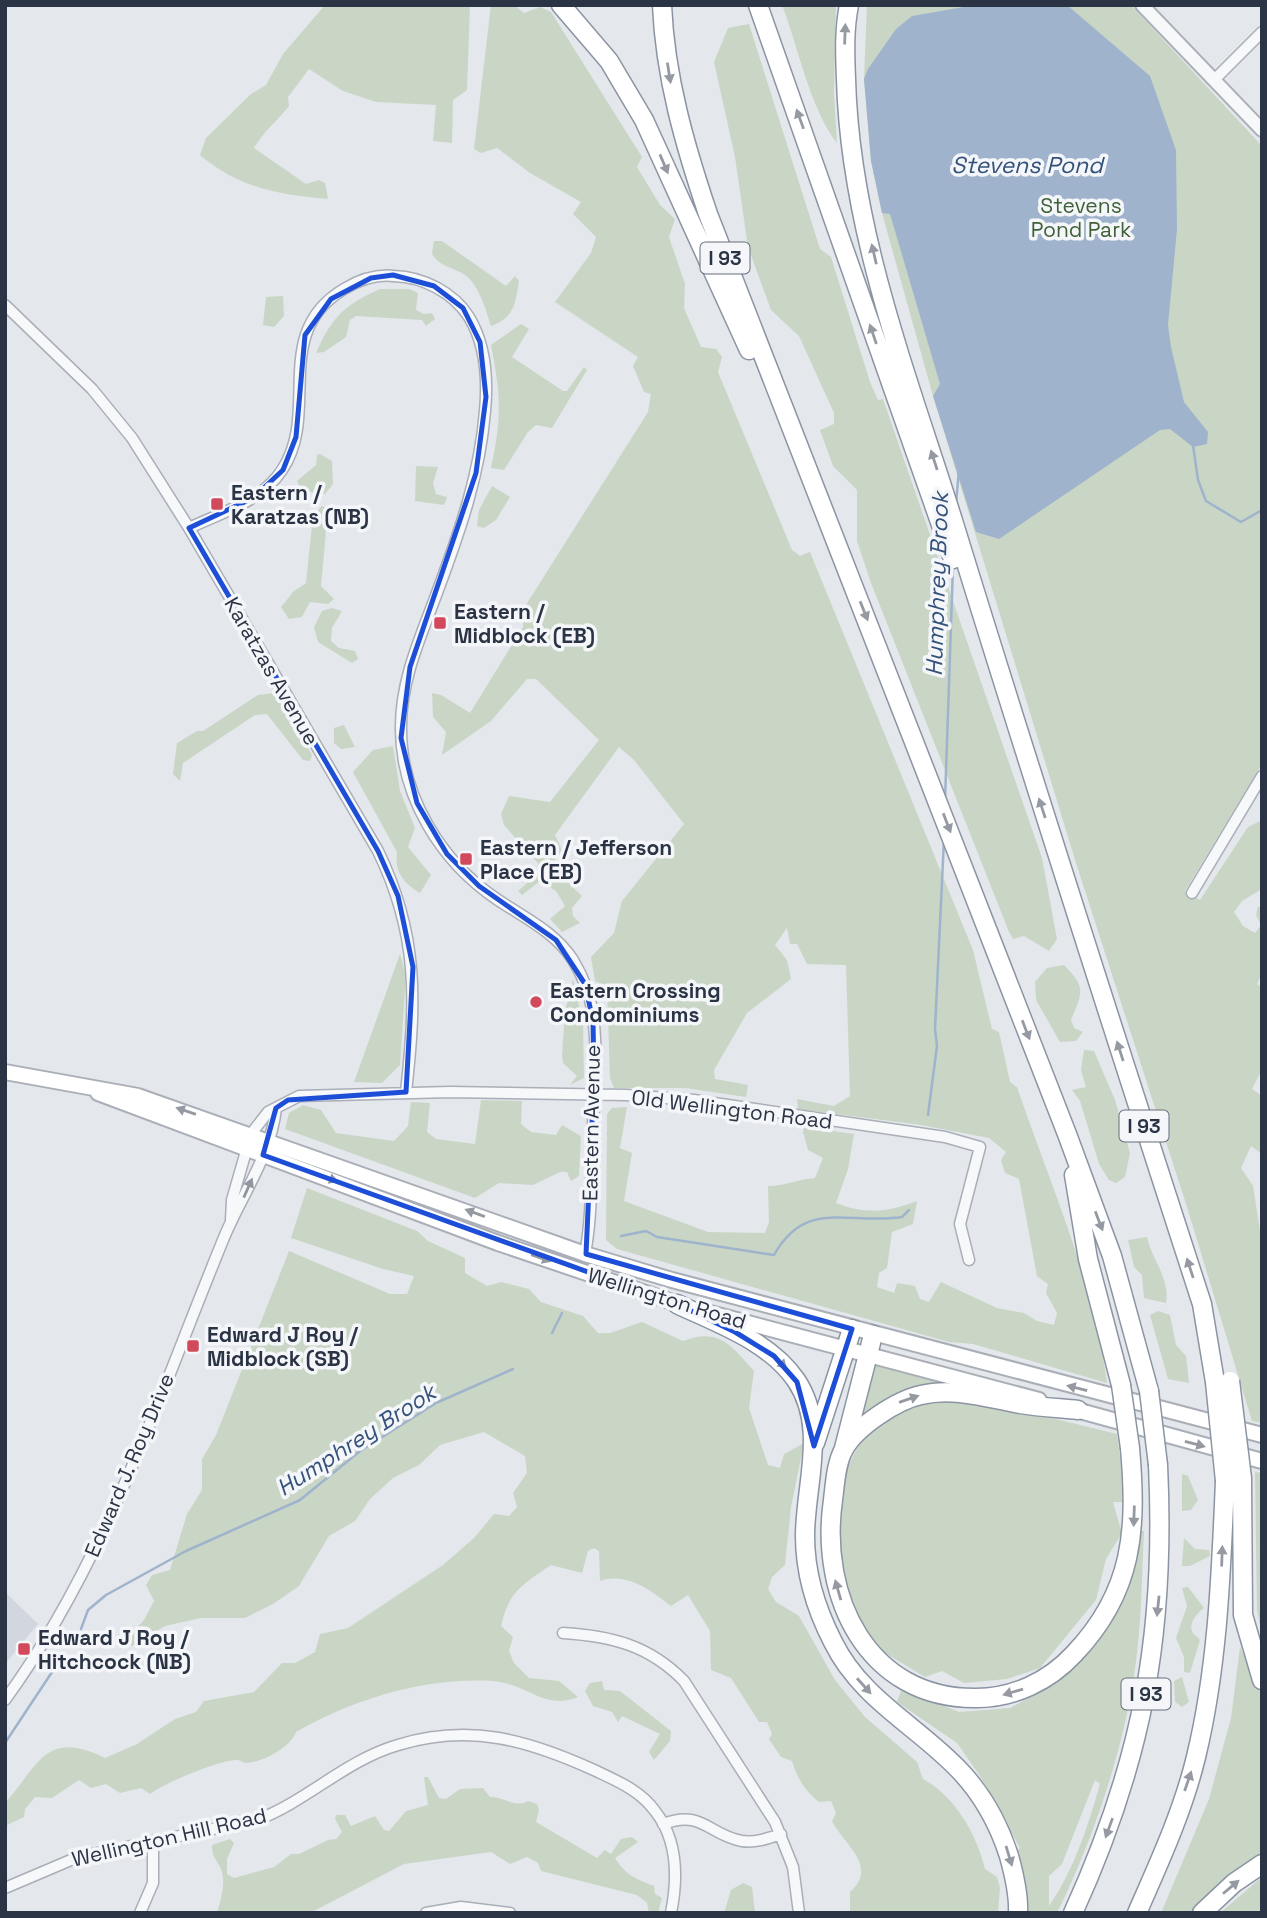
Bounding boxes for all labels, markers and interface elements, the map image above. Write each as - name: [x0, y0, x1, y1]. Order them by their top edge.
- one-way arrow: [840, 22, 851, 44]
- one-way arrow: [664, 62, 675, 84]
- one-way arrow: [794, 109, 805, 130]
- water label: Stevens Pond: [951, 150, 1105, 180]
- one-way arrow: [659, 154, 670, 175]
- park label: Stevens Pond Park: [1031, 192, 1131, 243]
- road number: I 93: [700, 242, 750, 274]
- one-way arrow: [868, 243, 879, 265]
- one-way arrow: [867, 324, 878, 345]
- one-way arrow: [928, 449, 938, 470]
- place label: Eastern / Karatzas (NB): [231, 479, 369, 530]
- water label: Humphrey Brook: [919, 489, 955, 676]
- marker: Eastern / Karatzas (NB): [209, 496, 225, 512]
- street label: Karatzas Avenue: [219, 592, 325, 750]
- place label: Eastern / Midblock (EB): [454, 598, 595, 649]
- one-way arrow: [858, 601, 869, 622]
- marker: Eastern / Midblock (EB): [432, 615, 448, 631]
- one-way arrow: [1036, 798, 1047, 819]
- one-way arrow: [942, 813, 953, 834]
- place label: Eastern / Jefferson Place (EB): [480, 834, 672, 885]
- marker: Eastern / Jefferson Place (EB): [458, 851, 474, 867]
- place label: Eastern Crossing Condominiums: [550, 977, 721, 1028]
- marker: Eastern Crossing Condominiums: [528, 994, 544, 1010]
- one-way arrow: [1021, 1019, 1032, 1040]
- one-way arrow: [1114, 1040, 1125, 1061]
- street label: Eastern Avenue: [576, 1045, 606, 1201]
- street label: Old Wellington Road: [630, 1083, 834, 1135]
- one-way arrow: [176, 1106, 197, 1116]
- road number: I 93: [1120, 1110, 1168, 1142]
- one-way arrow: [317, 1173, 338, 1184]
- one-way arrow: [243, 1178, 254, 1198]
- one-way arrow: [465, 1208, 486, 1219]
- one-way arrow: [1094, 1210, 1105, 1231]
- one-way arrow: [530, 1253, 551, 1264]
- one-way arrow: [1184, 1257, 1195, 1278]
- street label: Wellington Road: [584, 1261, 750, 1335]
- place label: Edward J Roy / Midblock (SB): [207, 1321, 359, 1372]
- marker: Edward J Roy / Midblock (SB): [185, 1338, 201, 1354]
- one-way arrow: [770, 1353, 787, 1370]
- street label: Edward J. Roy Drive: [78, 1369, 180, 1561]
- water label: Humphrey Brook: [271, 1376, 444, 1503]
- one-way arrow: [1066, 1382, 1088, 1393]
- one-way arrow: [899, 1393, 920, 1404]
- one-way arrow: [1184, 1439, 1206, 1450]
- one-way arrow: [1129, 1505, 1140, 1527]
- one-way arrow: [1216, 1545, 1228, 1567]
- one-way arrow: [832, 1579, 843, 1601]
- one-way arrow: [1152, 1595, 1163, 1617]
- place label: Edward J Roy / Hitchcock (NB): [38, 1624, 191, 1675]
- marker: Edward J Roy / Hitchcock (NB): [16, 1641, 32, 1657]
- one-way arrow: [855, 1677, 871, 1694]
- road number: I 93: [1122, 1678, 1170, 1710]
- one-way arrow: [1002, 1687, 1023, 1697]
- one-way arrow: [1183, 1770, 1194, 1791]
- street label: Wellington Hill Road: [69, 1801, 269, 1873]
- one-way arrow: [1103, 1817, 1114, 1838]
- one-way arrow: [1004, 1846, 1014, 1867]
- one-way arrow: [1221, 1879, 1239, 1894]

